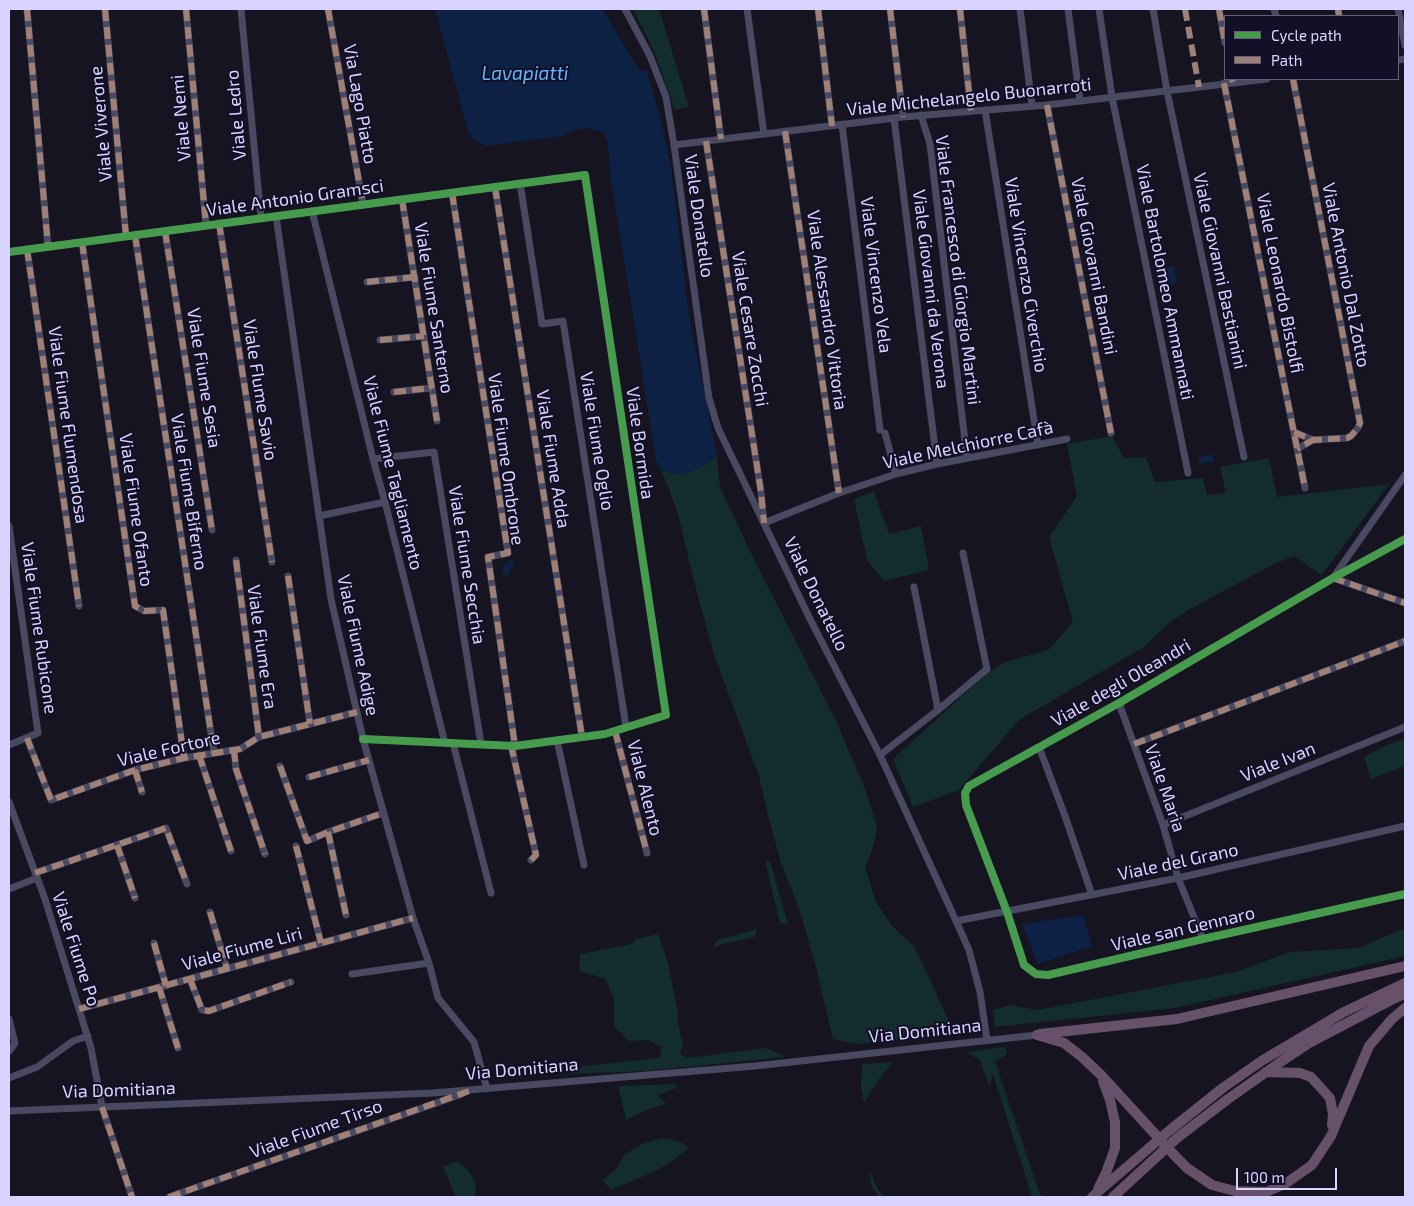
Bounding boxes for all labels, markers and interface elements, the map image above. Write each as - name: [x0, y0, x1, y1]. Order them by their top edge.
- legend: [1224, 15, 1399, 80]
- text: Cycle path: [1271, 26, 1342, 44]
- street label: Via Lago Piatto: [339, 42, 381, 166]
- text: Path: [1271, 51, 1302, 69]
- water label: Lavapiatti: [482, 63, 568, 85]
- street label: Viale Viverone: [85, 65, 117, 183]
- street label: Viale Ledro: [221, 69, 251, 161]
- street label: Viale Michelangelo Buonarroti: [845, 73, 1093, 121]
- street label: Viale Nemi: [166, 74, 196, 162]
- street label: Viale Francesco di Giorgio Martini: [931, 134, 985, 406]
- street label: Viale Donatello: [680, 153, 718, 279]
- street label: Viale Bartolomeo Ammannati: [1132, 162, 1198, 402]
- street label: Viale Giovanni Bastianini: [1189, 171, 1251, 371]
- street label: Viale Antonio Gramsci: [205, 175, 385, 221]
- street label: Viale Vincenzo Civerchio: [1000, 176, 1052, 374]
- street label: Viale Giovanni Bandini: [1066, 176, 1122, 356]
- street label: Viale Antonio Dal Zotto: [1317, 181, 1375, 369]
- street label: Viale Giovanni da Verona: [908, 188, 954, 390]
- street label: Viale Leonardo Bistolfi: [1252, 191, 1308, 375]
- street label: Viale Vincenzo Vela: [856, 195, 896, 355]
- street label: Viale Alessandro Vittoria: [802, 209, 852, 411]
- street label: Viale Fiume Santerno: [410, 221, 458, 395]
- street label: Viale Cesare Zocchi: [727, 250, 773, 408]
- street label: Viale Fiume Sesia: [182, 306, 226, 450]
- street label: Viale FIume Savio: [238, 318, 282, 462]
- street label: Viale Fiume Flumendosa: [43, 325, 93, 525]
- street label: Viale Fiume Oglio: [575, 370, 619, 512]
- street label: Viale Fiume Ombrone: [483, 372, 529, 546]
- street label: Viale Fiume Tagliamento: [358, 374, 428, 572]
- street label: Viale Bormida: [621, 385, 659, 501]
- street label: Viale Fiume Adda: [531, 388, 575, 530]
- street label: Viale Fiume Biferno: [166, 412, 212, 572]
- street label: Viale Melchiorre Cafà: [881, 416, 1055, 474]
- street label: Viale Fiume Ofanto: [115, 432, 157, 588]
- street label: Viale Fiume Secchia: [444, 484, 490, 646]
- street label: Viale Donatello: [779, 533, 853, 655]
- street label: Viale Fiume Rubicone: [16, 541, 62, 715]
- street label: Viale Fiume Adige: [332, 572, 384, 718]
- street label: Viale Fiume Era: [243, 583, 281, 711]
- street label: Viale degli Oleandri: [1047, 634, 1195, 732]
- street label: Viale Fortore: [115, 727, 223, 771]
- street label: Viale Ivan: [1237, 737, 1319, 787]
- street label: Viale Alento: [623, 738, 667, 838]
- street label: Viale Maria: [1140, 741, 1190, 835]
- street label: Viale del Grano: [1116, 839, 1240, 885]
- street label: Viale Fiume Po: [47, 889, 105, 1009]
- street label: Viale san Gennaro: [1109, 902, 1257, 956]
- street label: Viale Fiume Liri: [180, 923, 304, 975]
- street label: Via Domitiana: [868, 1014, 982, 1048]
- street label: Via Domitiana: [465, 1053, 579, 1085]
- street label: Via Domitiana: [62, 1077, 176, 1103]
- street label: Viale Fiume Tirso: [247, 1095, 385, 1163]
- scale bar: [1239, 1158, 1340, 1190]
- text: 100 m: [1244, 1168, 1285, 1186]

